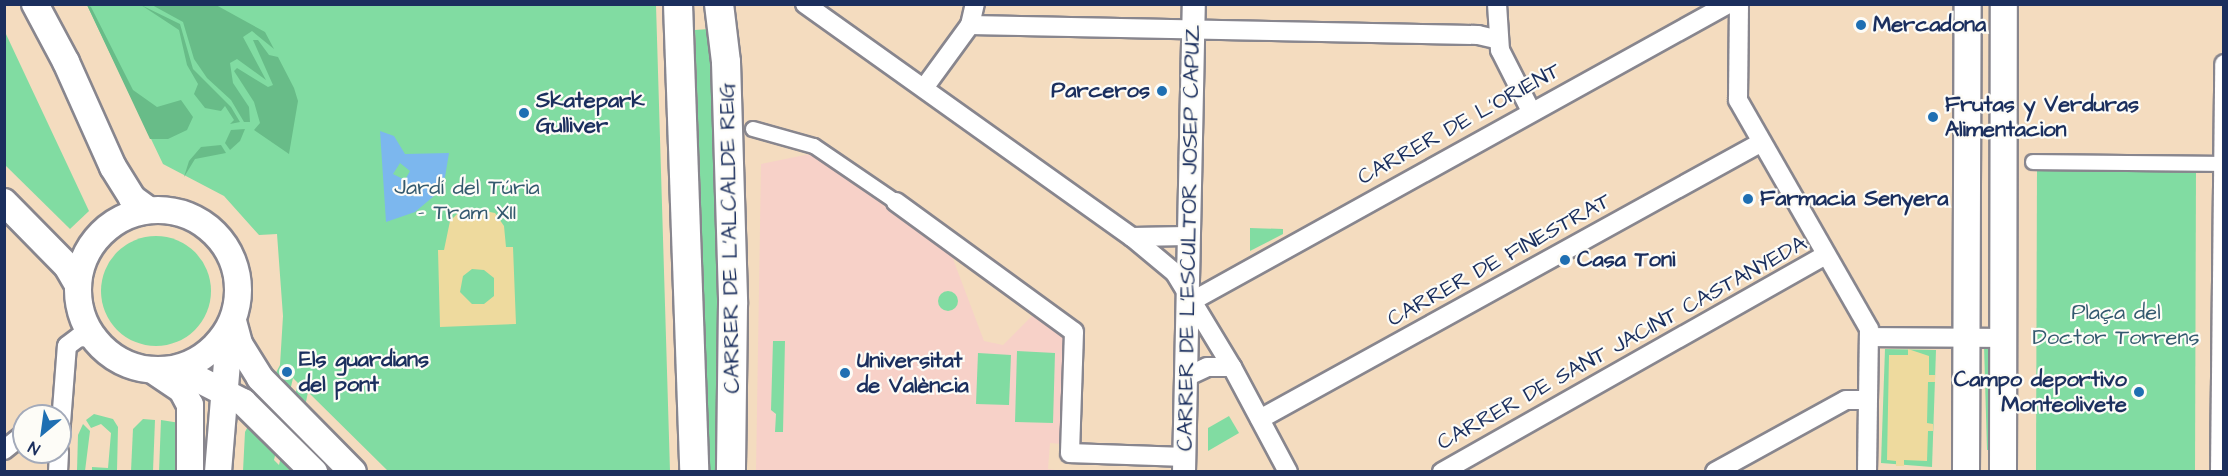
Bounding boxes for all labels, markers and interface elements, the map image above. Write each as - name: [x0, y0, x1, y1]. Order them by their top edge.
- place label: Mercadona: [1873, 12, 1986, 38]
- marker: Mercadona: [1854, 18, 1868, 32]
- street label: CARRER DE L'ESCULTOR JOSEP CAPUZ: [1172, 25, 1206, 451]
- street label: CARRER DE L’ORIENT: [1353, 57, 1565, 191]
- place label: Parceros: [1051, 78, 1150, 104]
- street label: CARRER DE L'ALCALDE REIG: [714, 82, 746, 394]
- marker: Parceros: [1155, 84, 1169, 98]
- place label: Skatepark Gulliver: [536, 87, 645, 138]
- place label: Frutas y Verduras Alimentacion: [1945, 91, 2139, 142]
- marker: Skatepark Gulliver: [517, 106, 531, 120]
- marker: Frutas y Verduras Alimentacion: [1926, 110, 1940, 124]
- park label: Jardí del Túria - Tram XII: [394, 174, 540, 226]
- place label: Farmacia Senyera: [1760, 186, 1948, 212]
- street label: CARRER DE FINESTRAT: [1383, 188, 1615, 332]
- marker: Farmacia Senyera: [1741, 192, 1755, 206]
- street label: CARRER DE SANT JACINT CASTANYEDA: [1433, 230, 1811, 456]
- place label: Casa Toni: [1577, 247, 1675, 273]
- marker: Casa Toni: [1558, 253, 1572, 267]
- park label: Plaça del Doctor Torrens: [2032, 299, 2200, 350]
- place label: Els guardians del pont: [299, 346, 429, 398]
- place label: Universitat de València: [857, 347, 969, 398]
- marker: Els guardians del pont: [280, 365, 294, 379]
- marker: Universitat de València: [838, 366, 852, 380]
- place label: Campo deportivo Monteolivete: [1954, 366, 2127, 418]
- marker: Campo deportivo Monteolivete: [2132, 385, 2146, 399]
- north arrow: [12, 404, 72, 464]
- text: N: [25, 436, 44, 460]

